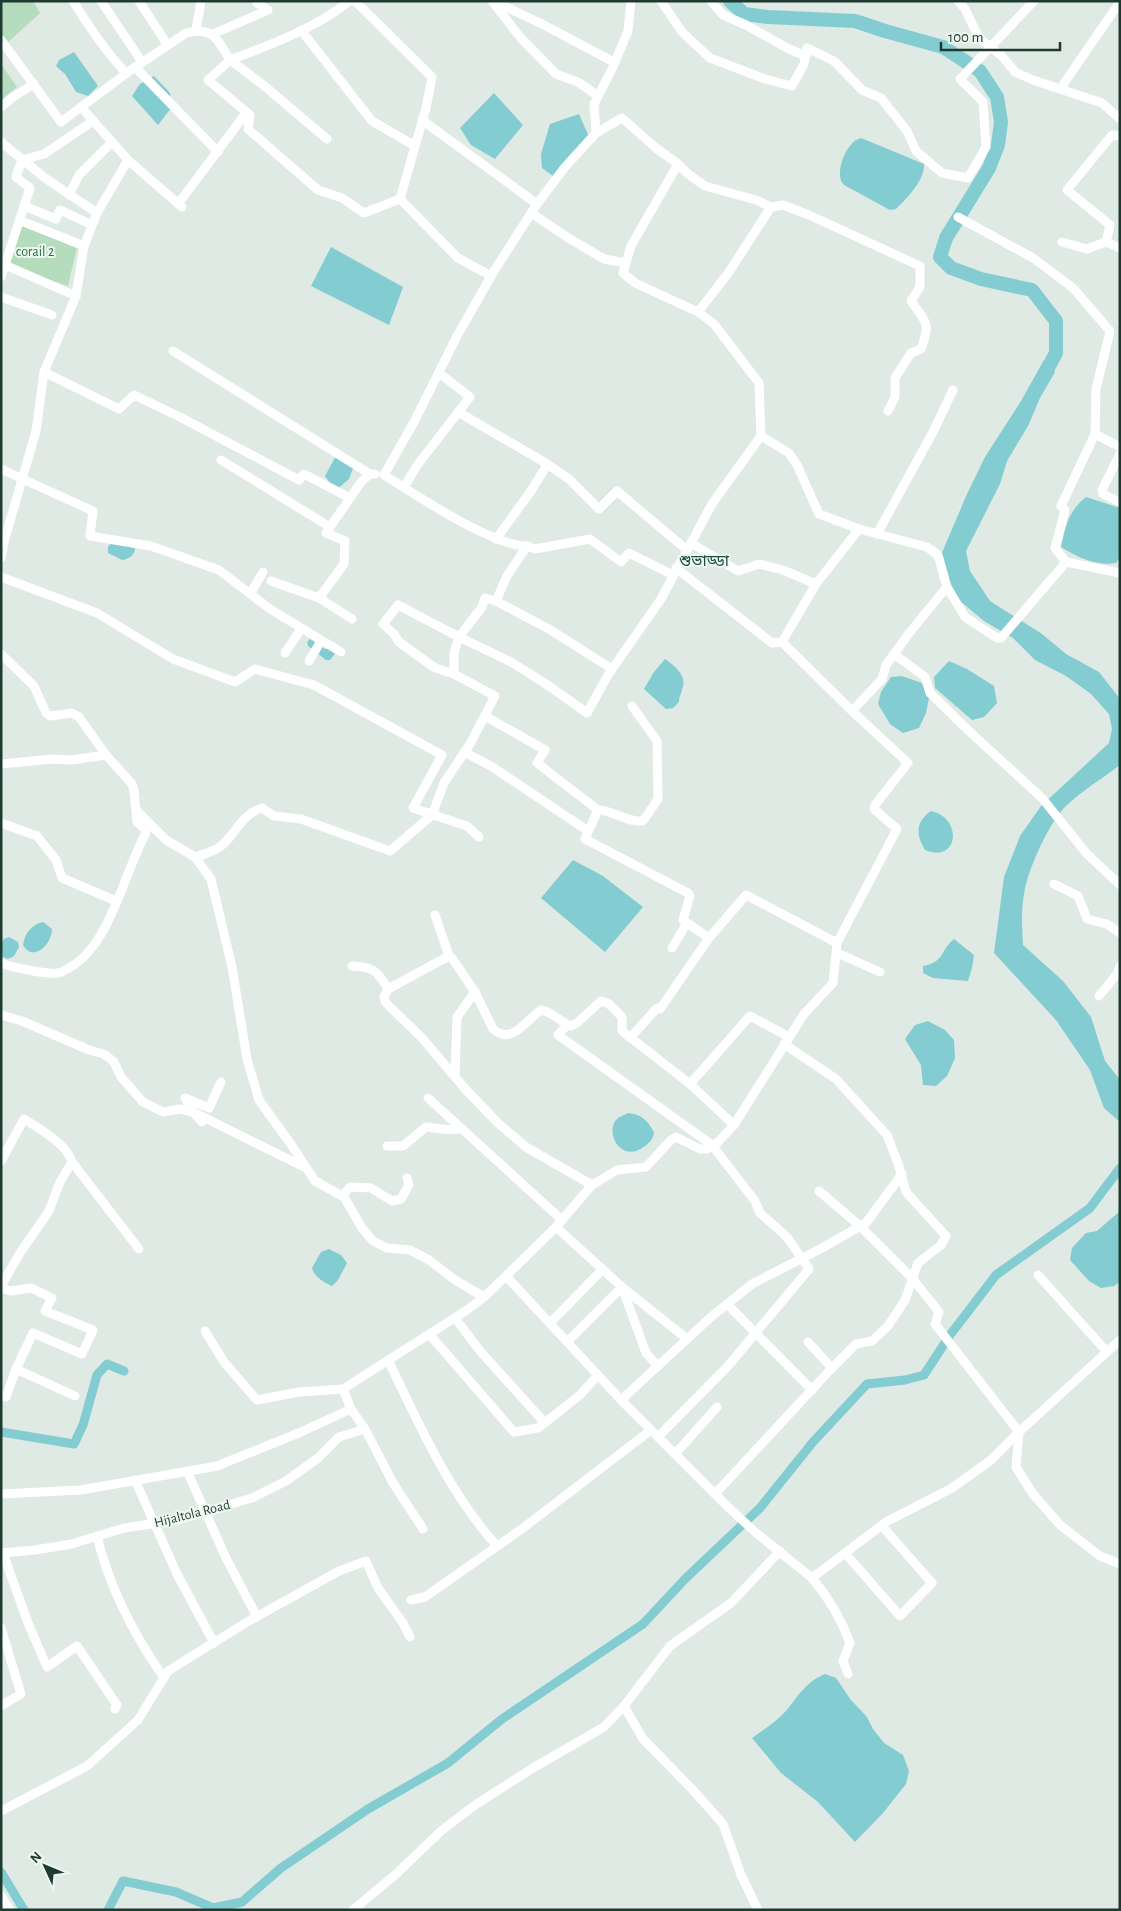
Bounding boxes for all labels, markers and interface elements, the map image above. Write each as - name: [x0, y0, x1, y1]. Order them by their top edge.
- scale bar: [941, 20, 1060, 52]
- text: 100 m: [948, 30, 983, 45]
- park label: corail 2: [16, 245, 54, 259]
- district label: শুভাড্ডা: [679, 553, 730, 569]
- street label: Hijaltola Road: [153, 1498, 232, 1530]
- north arrow: [20, 1841, 70, 1891]
- text: N: [28, 1849, 45, 1866]

